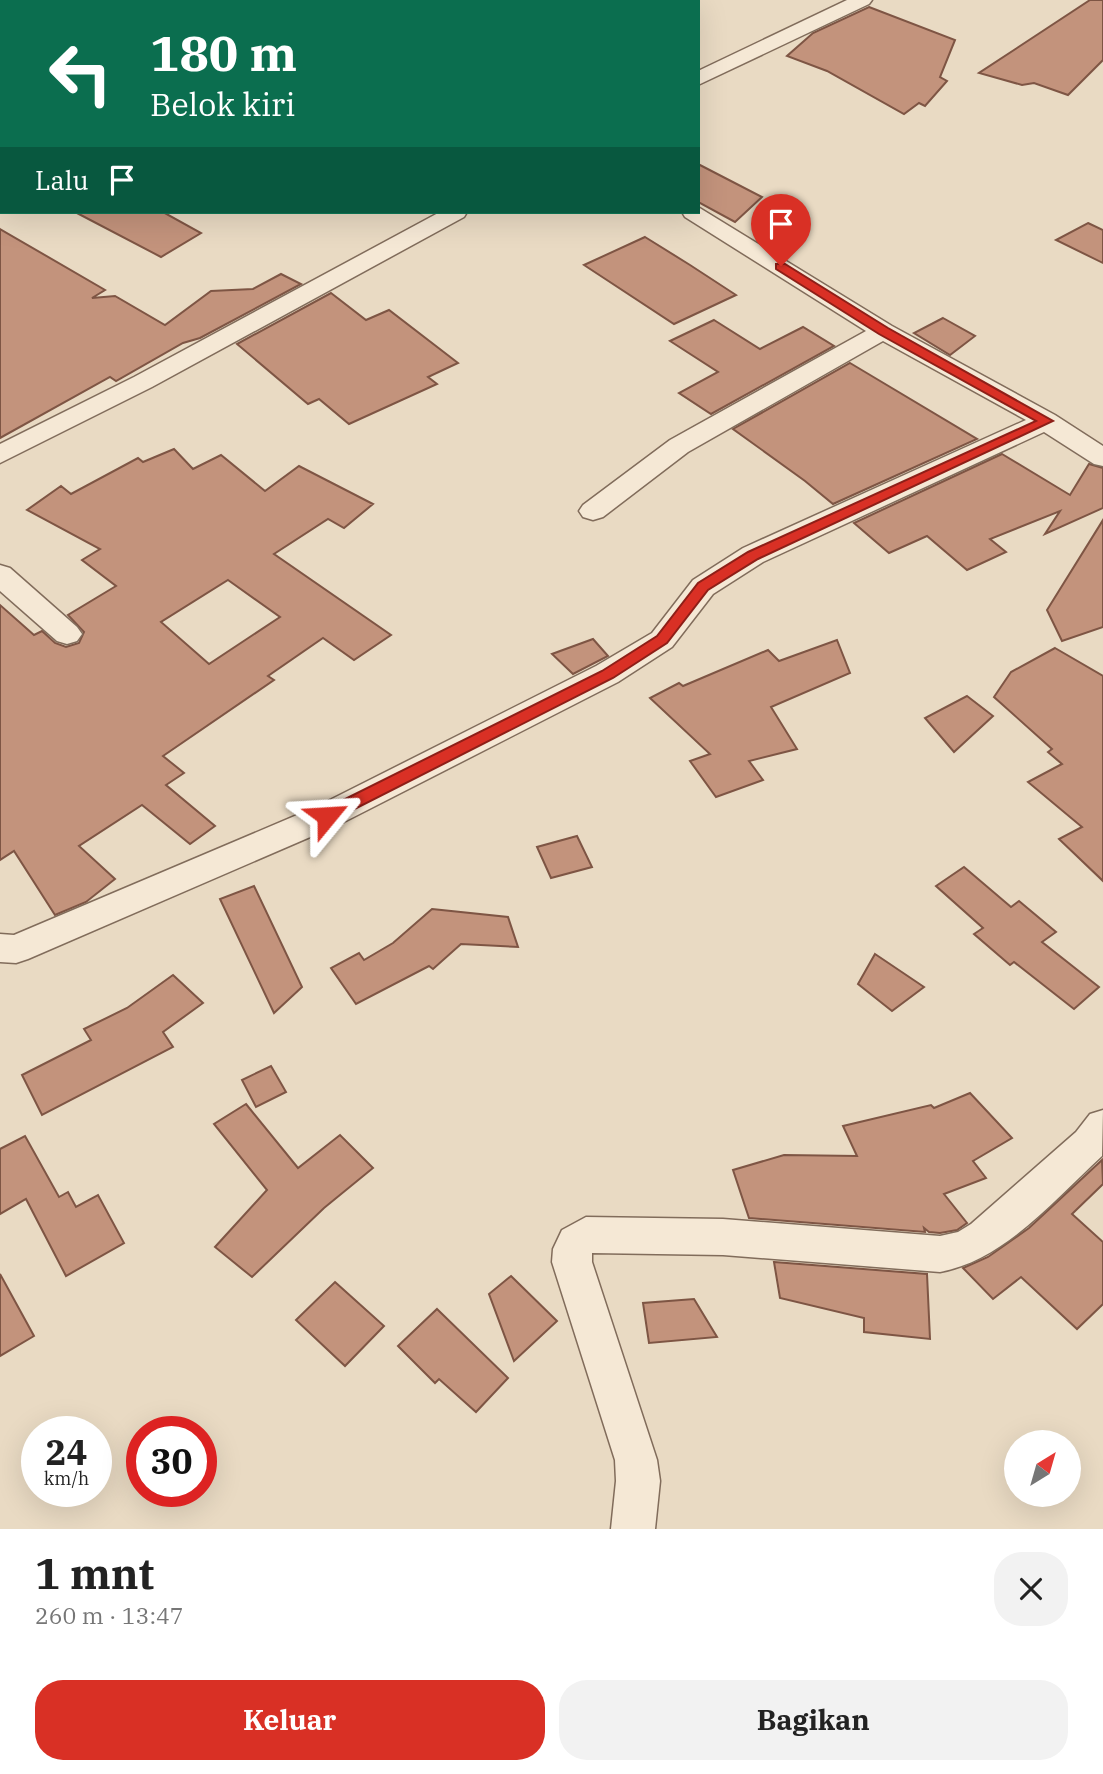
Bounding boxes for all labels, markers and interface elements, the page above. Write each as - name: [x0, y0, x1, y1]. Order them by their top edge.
- text: 180 m: [150, 21, 297, 84]
- icon: left: [35, 28, 126, 119]
- text: Belok kiri: [150, 83, 295, 125]
- icon: arrive: [103, 161, 141, 199]
- text: Lalu: [35, 163, 89, 197]
- pin: [751, 194, 811, 266]
- icon: arrive: [762, 205, 800, 243]
- position arrow: [290, 779, 364, 853]
- speed limit sign: 30: [126, 1416, 217, 1507]
- text: 24: [45, 1429, 88, 1475]
- north arrow: [1004, 1430, 1082, 1507]
- map controls: [1004, 1430, 1081, 1507]
- text: km/h: [44, 1467, 89, 1490]
- text: 1 mnt: [35, 1546, 154, 1601]
- button: close: [994, 1552, 1068, 1626]
- text: 260 m · 13:47: [35, 1600, 184, 1630]
- button: Keluar: [35, 1680, 545, 1760]
- button: Bagikan: [559, 1680, 1068, 1760]

